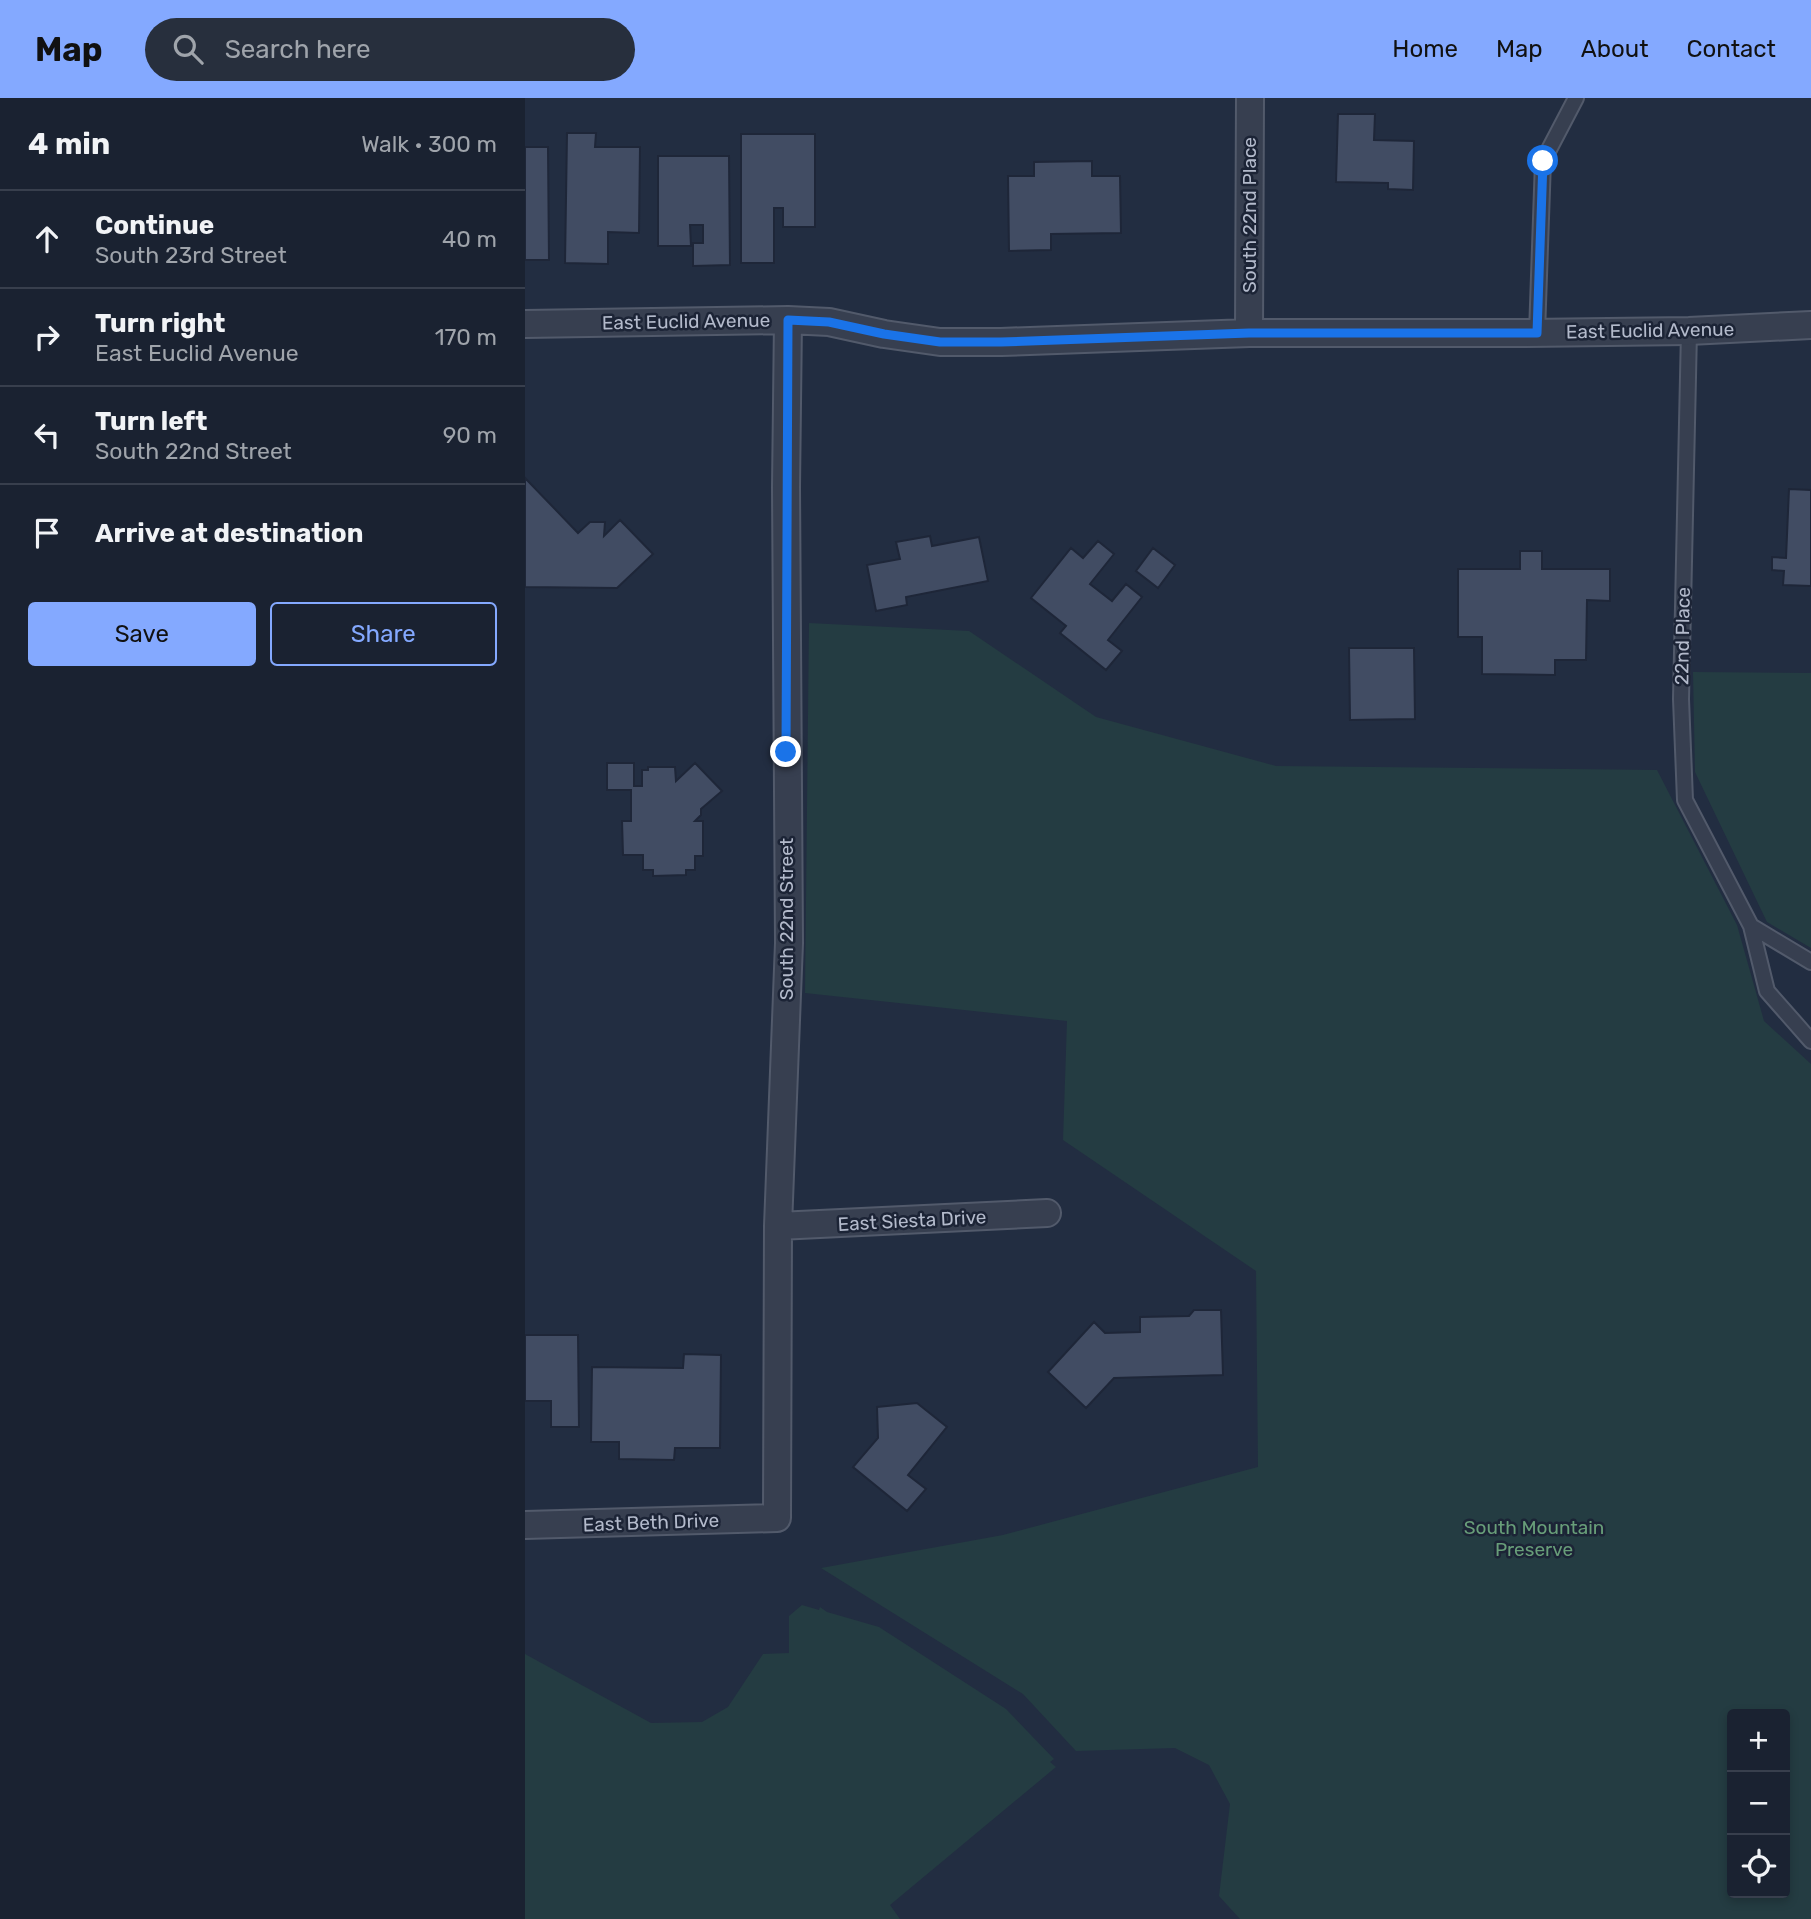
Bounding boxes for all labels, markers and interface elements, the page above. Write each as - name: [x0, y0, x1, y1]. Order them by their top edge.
- search box: [145, 18, 635, 81]
- text: Map: [35, 30, 103, 69]
- icon: search: [169, 30, 207, 68]
- text: Search here: [225, 34, 370, 65]
- text: Home: [1392, 35, 1458, 63]
- text: Map: [1496, 35, 1543, 63]
- text: About: [1581, 35, 1649, 63]
- text: Contact: [1687, 35, 1776, 63]
- text: 4 min: [28, 126, 110, 162]
- text: Walk · 300 m: [361, 130, 497, 158]
- street label: South 22nd Place: [1238, 137, 1261, 293]
- route start: [1527, 145, 1558, 176]
- text: Continue: [95, 210, 214, 241]
- icon: ahead: [28, 220, 66, 258]
- text: 40 m: [442, 225, 497, 253]
- text: South 23rd Street: [95, 241, 287, 269]
- text: Turn right: [95, 308, 225, 339]
- street label: East Euclid Avenue: [602, 309, 770, 334]
- icon: right: [28, 318, 66, 356]
- street label: East Euclid Avenue: [1566, 318, 1734, 343]
- text: 170 m: [435, 323, 497, 351]
- text: East Euclid Avenue: [95, 339, 299, 367]
- text: Turn left: [95, 406, 207, 437]
- icon: left: [28, 416, 66, 454]
- text: 90 m: [443, 421, 497, 449]
- text: South 22nd Street: [95, 437, 292, 465]
- icon: arrive: [28, 514, 66, 552]
- text: Arrive at destination: [95, 518, 363, 549]
- street label: 22nd Place: [1670, 587, 1695, 685]
- button: Save: [28, 602, 256, 666]
- button: Share: [270, 602, 497, 666]
- route end: [770, 736, 801, 767]
- street label: South 22nd Street: [775, 837, 798, 1000]
- street label: East Siesta Drive: [837, 1205, 987, 1236]
- street label: East Beth Drive: [582, 1509, 720, 1536]
- park label: South Mountain Preserve: [1464, 1516, 1604, 1561]
- map controls: [1727, 1709, 1790, 1898]
- button: +: [1727, 1709, 1790, 1772]
- button: −: [1727, 1772, 1790, 1835]
- button: locate: [1727, 1835, 1790, 1898]

